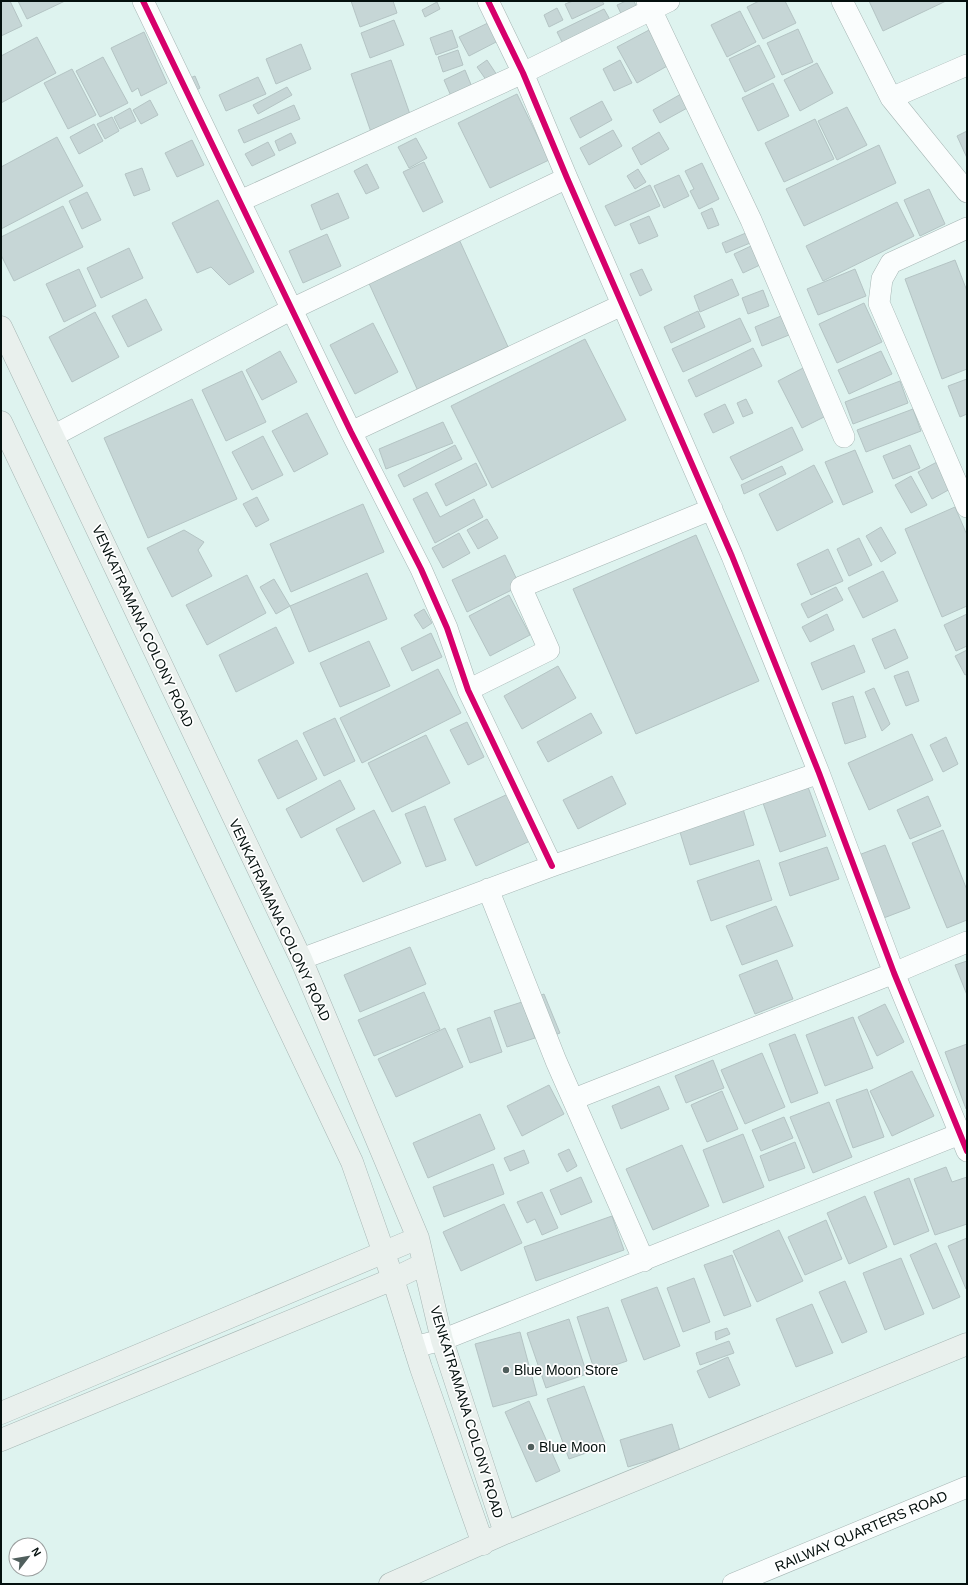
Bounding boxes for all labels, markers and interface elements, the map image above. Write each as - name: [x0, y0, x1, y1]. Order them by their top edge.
- street label: VENKATRAMANA COLONY ROAD: [89, 522, 197, 730]
- street label: VENKATRAMANA COLONY ROAD: [226, 816, 334, 1024]
- street label: VENKATRAMANA COLONY ROAD: [427, 1304, 507, 1520]
- place label: Blue Moon Store: [514, 1362, 618, 1378]
- marker: Blue Moon Store: [501, 1365, 511, 1375]
- place label: Blue Moon: [539, 1439, 606, 1455]
- marker: Blue Moon: [526, 1442, 536, 1452]
- street label: RAILWAY QUARTERS ROAD: [772, 1487, 950, 1575]
- north arrow: [8, 1537, 48, 1577]
- text: N: [29, 1545, 44, 1558]

